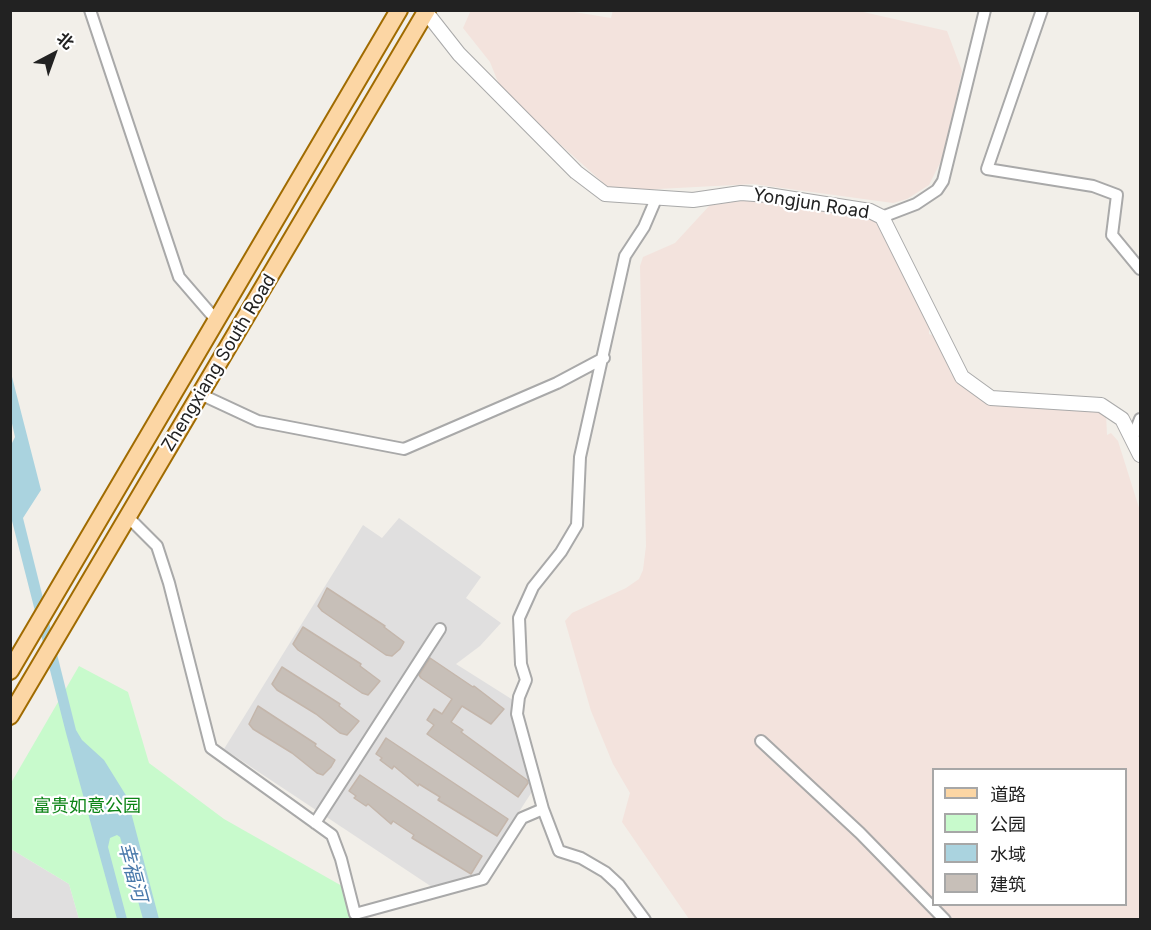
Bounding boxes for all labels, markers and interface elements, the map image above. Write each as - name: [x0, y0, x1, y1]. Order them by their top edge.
- north arrow: [24, 24, 84, 84]
- text: 北: [53, 28, 78, 53]
- street label: Yongjun Road: [751, 184, 871, 224]
- street label: Zhengxiang South Road: [157, 270, 281, 456]
- legend: [932, 768, 1127, 906]
- text: 道路: [990, 784, 1026, 805]
- park label: 富贵如意公园: [33, 796, 141, 818]
- text: 公园: [990, 814, 1026, 835]
- water label: 幸福河: [113, 840, 151, 904]
- text: 水域: [990, 844, 1026, 865]
- text: 建筑: [990, 874, 1026, 895]

